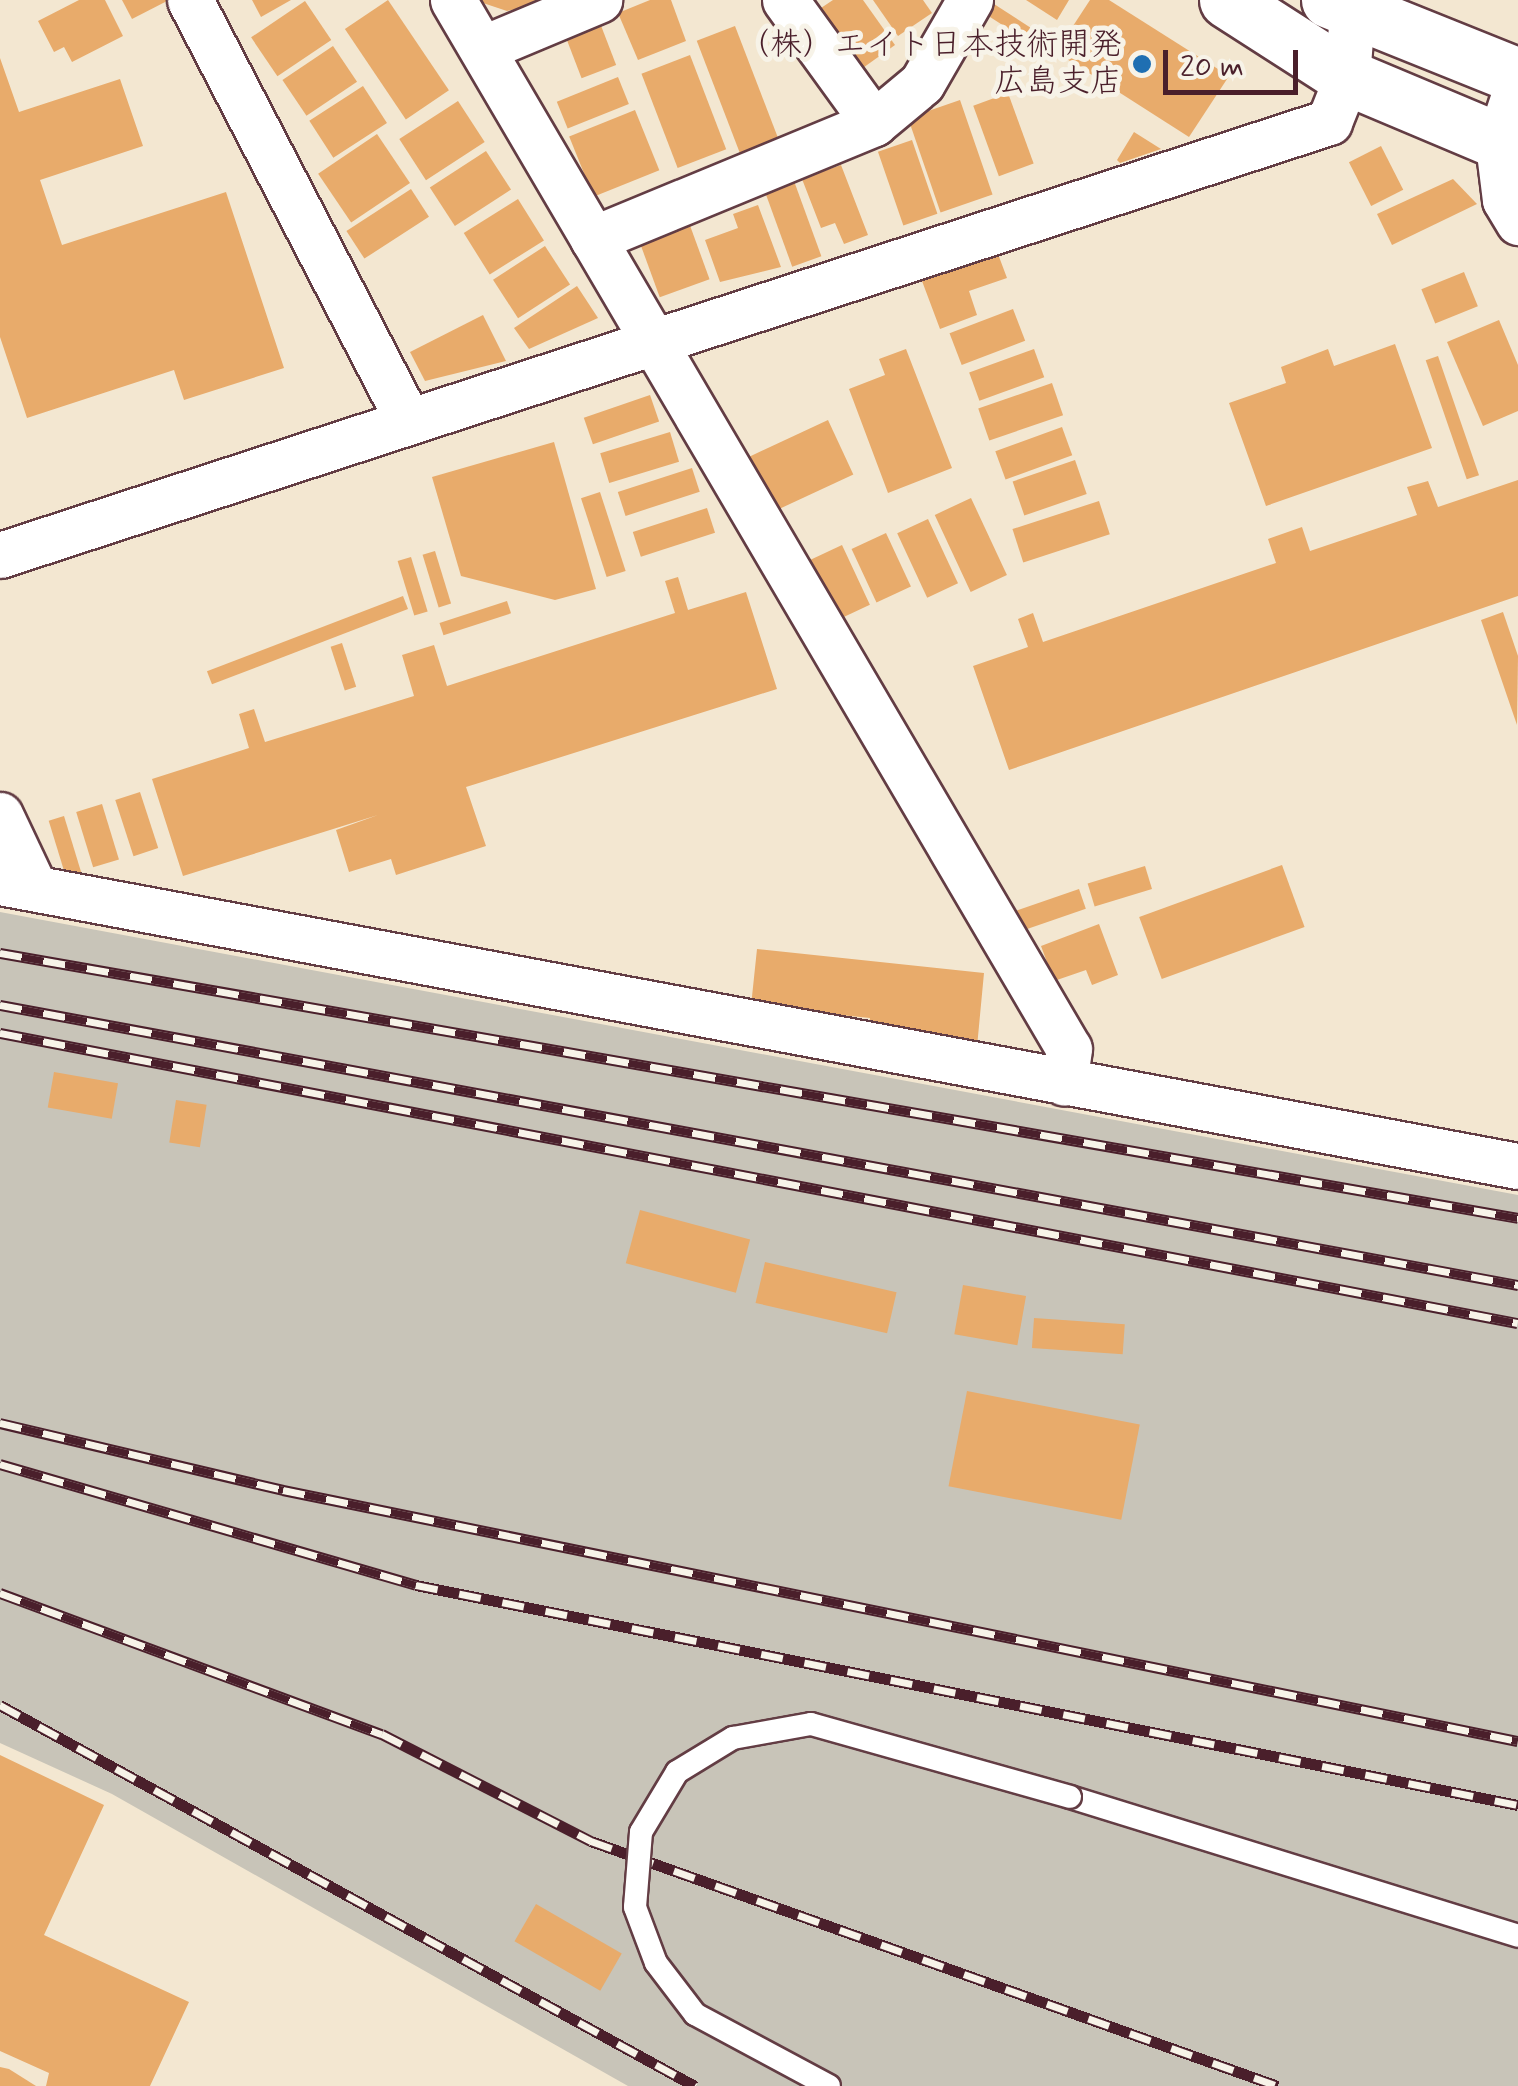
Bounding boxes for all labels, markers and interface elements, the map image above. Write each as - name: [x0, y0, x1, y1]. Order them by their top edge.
- place label: （株）エイト日本技術開発 広島支店: [738, 27, 1122, 102]
- scale bar: [1168, 30, 1303, 92]
- text: 20 m: [1180, 48, 1244, 87]
- marker: （株）エイト日本技術開発 広島支店: [1131, 53, 1153, 75]

